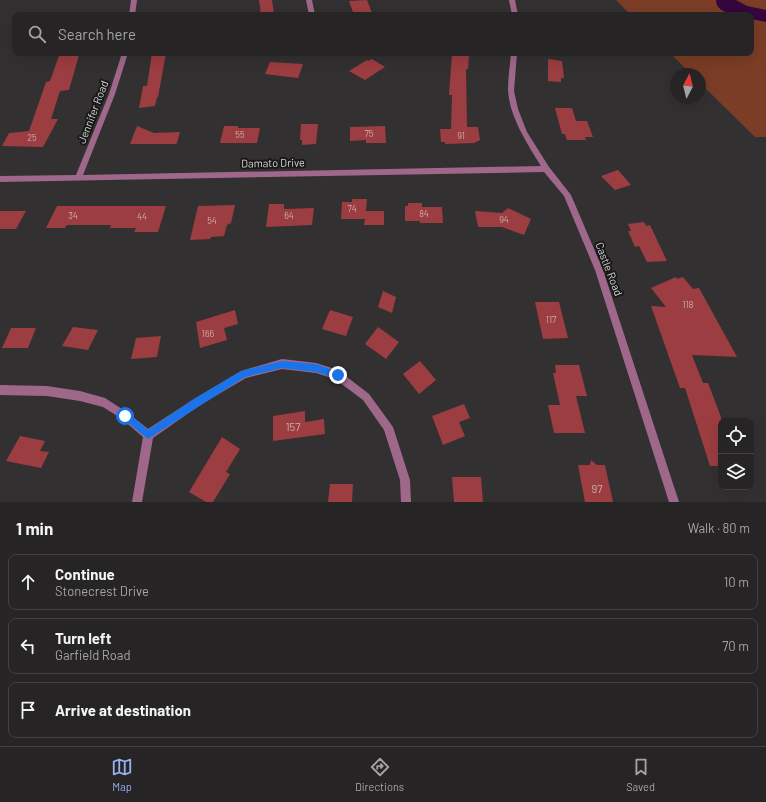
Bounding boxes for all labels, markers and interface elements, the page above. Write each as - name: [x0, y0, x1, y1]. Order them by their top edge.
- search box: [12, 12, 754, 56]
- icon: search: [26, 23, 48, 45]
- text: Search here: [58, 25, 136, 43]
- north arrow: [670, 68, 706, 104]
- street label: Jennifer Road: [75, 78, 111, 145]
- house number: 75: [365, 128, 374, 139]
- house number: 55: [235, 129, 245, 140]
- house number: 91: [457, 130, 465, 141]
- house number: 25: [27, 132, 37, 143]
- street label: Damato Drive: [241, 155, 305, 170]
- house number: 74: [347, 203, 357, 214]
- house number: 84: [419, 208, 429, 219]
- house number: 34: [68, 210, 78, 221]
- house number: 64: [284, 210, 294, 221]
- house number: 44: [137, 211, 147, 222]
- house number: 94: [499, 214, 509, 225]
- house number: 54: [207, 215, 217, 226]
- street label: Castle Road: [593, 240, 626, 297]
- house number: 118: [682, 299, 694, 310]
- house number: 117: [546, 314, 557, 325]
- house number: 166: [202, 328, 215, 339]
- route end: [329, 366, 347, 384]
- route start: [116, 407, 134, 425]
- map controls: [718, 418, 754, 490]
- button: locate: [718, 418, 754, 454]
- house number: 157: [286, 420, 300, 433]
- button: layers: [718, 454, 754, 490]
- house number: 97: [592, 482, 602, 495]
- text: 1 min: [16, 518, 53, 538]
- text: Walk · 80 m: [688, 520, 750, 536]
- text: Continue: [55, 565, 115, 583]
- icon: ahead: [17, 571, 39, 593]
- text: 10 m: [724, 574, 749, 590]
- text: Stonecrest Drive: [55, 583, 149, 599]
- text: Turn left: [55, 629, 111, 647]
- icon: left: [17, 635, 39, 657]
- text: 70 m: [722, 638, 749, 654]
- text: Garfield Road: [55, 647, 131, 663]
- icon: arrive: [17, 699, 39, 721]
- text: Arrive at destination: [55, 701, 191, 719]
- tab: Map: [111, 756, 133, 793]
- tab: Directions: [355, 756, 404, 793]
- tab: Saved: [626, 756, 655, 793]

